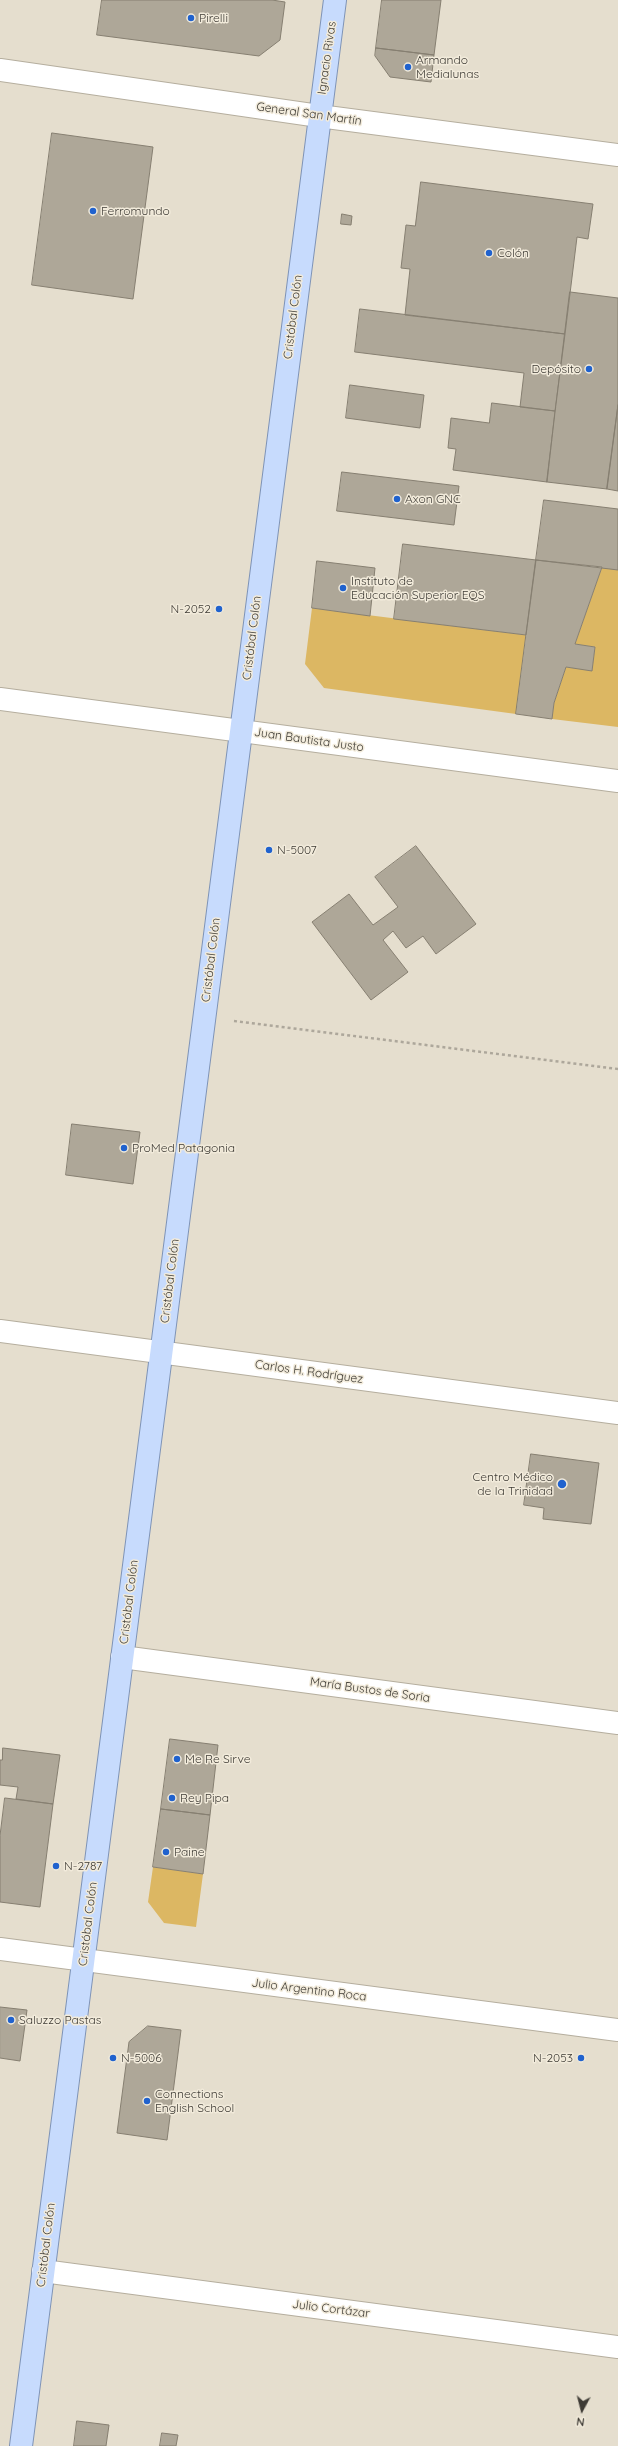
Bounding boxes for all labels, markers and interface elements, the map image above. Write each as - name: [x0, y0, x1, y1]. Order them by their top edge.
- place label: Pirelli: [199, 11, 228, 25]
- marker: Pirelli: [186, 13, 196, 23]
- street label: Ignacio Rivas: [315, 20, 339, 96]
- place label: Armando Medialunas: [416, 53, 479, 81]
- marker: Armando Medialunas: [403, 62, 413, 72]
- street label: General San Martín: [255, 99, 363, 129]
- place label: Ferromundo: [101, 204, 170, 218]
- marker: Ferromundo: [88, 206, 98, 216]
- place label: Colón: [497, 246, 529, 260]
- marker: Colón: [484, 248, 494, 258]
- street label: Cristóbal Colón: [281, 274, 305, 360]
- place label: Depósito: [532, 362, 581, 376]
- marker: Depósito: [584, 364, 594, 374]
- place label: Axon GNC: [405, 492, 461, 506]
- marker: Axon GNC: [392, 494, 402, 504]
- place label: Instituto de Educación Superior EQS: [351, 574, 485, 602]
- marker: Instituto de Educación Superior EQS: [338, 583, 348, 593]
- street label: Cristóbal Colón: [240, 595, 264, 681]
- place label: N-2052: [171, 602, 211, 616]
- marker: N-2052: [214, 604, 224, 614]
- street label: Juan Bautista Justo: [253, 725, 365, 755]
- place label: N-5007: [277, 843, 317, 857]
- marker: N-5007: [264, 845, 274, 855]
- street label: Cristóbal Colón: [199, 917, 223, 1003]
- place label: ProMed Patagonia: [132, 1141, 235, 1155]
- marker: ProMed Patagonia: [119, 1143, 129, 1153]
- street label: Cristóbal Colón: [158, 1238, 182, 1324]
- street label: Carlos H. Rodríguez: [254, 1357, 364, 1387]
- place label: Centro Médico de la Trinidad: [472, 1470, 553, 1498]
- marker: Centro Médico de la Trinidad: [556, 1478, 568, 1490]
- street label: Cristóbal Colón: [117, 1559, 141, 1645]
- street label: María Bustos de Soria: [309, 1674, 431, 1706]
- place label: Me Re Sirve: [185, 1752, 251, 1766]
- marker: Me Re Sirve: [172, 1754, 182, 1764]
- place label: Rey Pipa: [180, 1791, 229, 1805]
- marker: Rey Pipa: [167, 1793, 177, 1803]
- place label: Paine: [174, 1845, 205, 1859]
- marker: Paine: [161, 1847, 171, 1857]
- place label: N-2787: [64, 1859, 102, 1873]
- marker: N-2787: [51, 1861, 61, 1871]
- street label: Cristóbal Colón: [76, 1881, 100, 1967]
- street label: Julio Argentino Roca: [251, 1976, 367, 2004]
- place label: Saluzzo Pastas: [19, 2013, 101, 2027]
- marker: Saluzzo Pastas: [6, 2015, 16, 2025]
- place label: N-5006: [121, 2051, 162, 2065]
- place label: N-2053: [533, 2051, 573, 2065]
- marker: N-5006: [108, 2053, 118, 2063]
- marker: N-2053: [576, 2053, 586, 2063]
- place label: Connections English School: [155, 2087, 234, 2115]
- marker: Connections English School: [142, 2096, 152, 2106]
- street label: Cristóbal Colón: [34, 2202, 58, 2288]
- street label: Julio Cortázar: [291, 2297, 371, 2321]
- north arrow: [562, 2390, 602, 2430]
- text: N: [576, 2414, 585, 2429]

